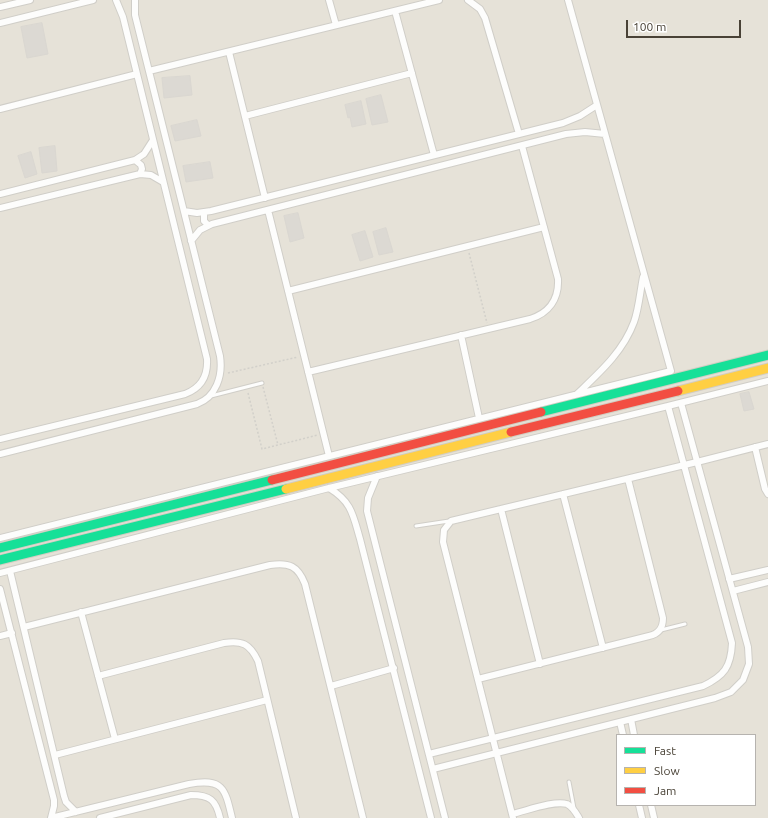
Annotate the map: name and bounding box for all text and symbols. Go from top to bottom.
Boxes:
scale bar [628,12,743,38]
text: 100 m [633,20,666,33]
legend [616,734,756,806]
text: Fast [654,744,676,757]
text: Slow [654,764,680,777]
text: Jam [654,784,676,797]

